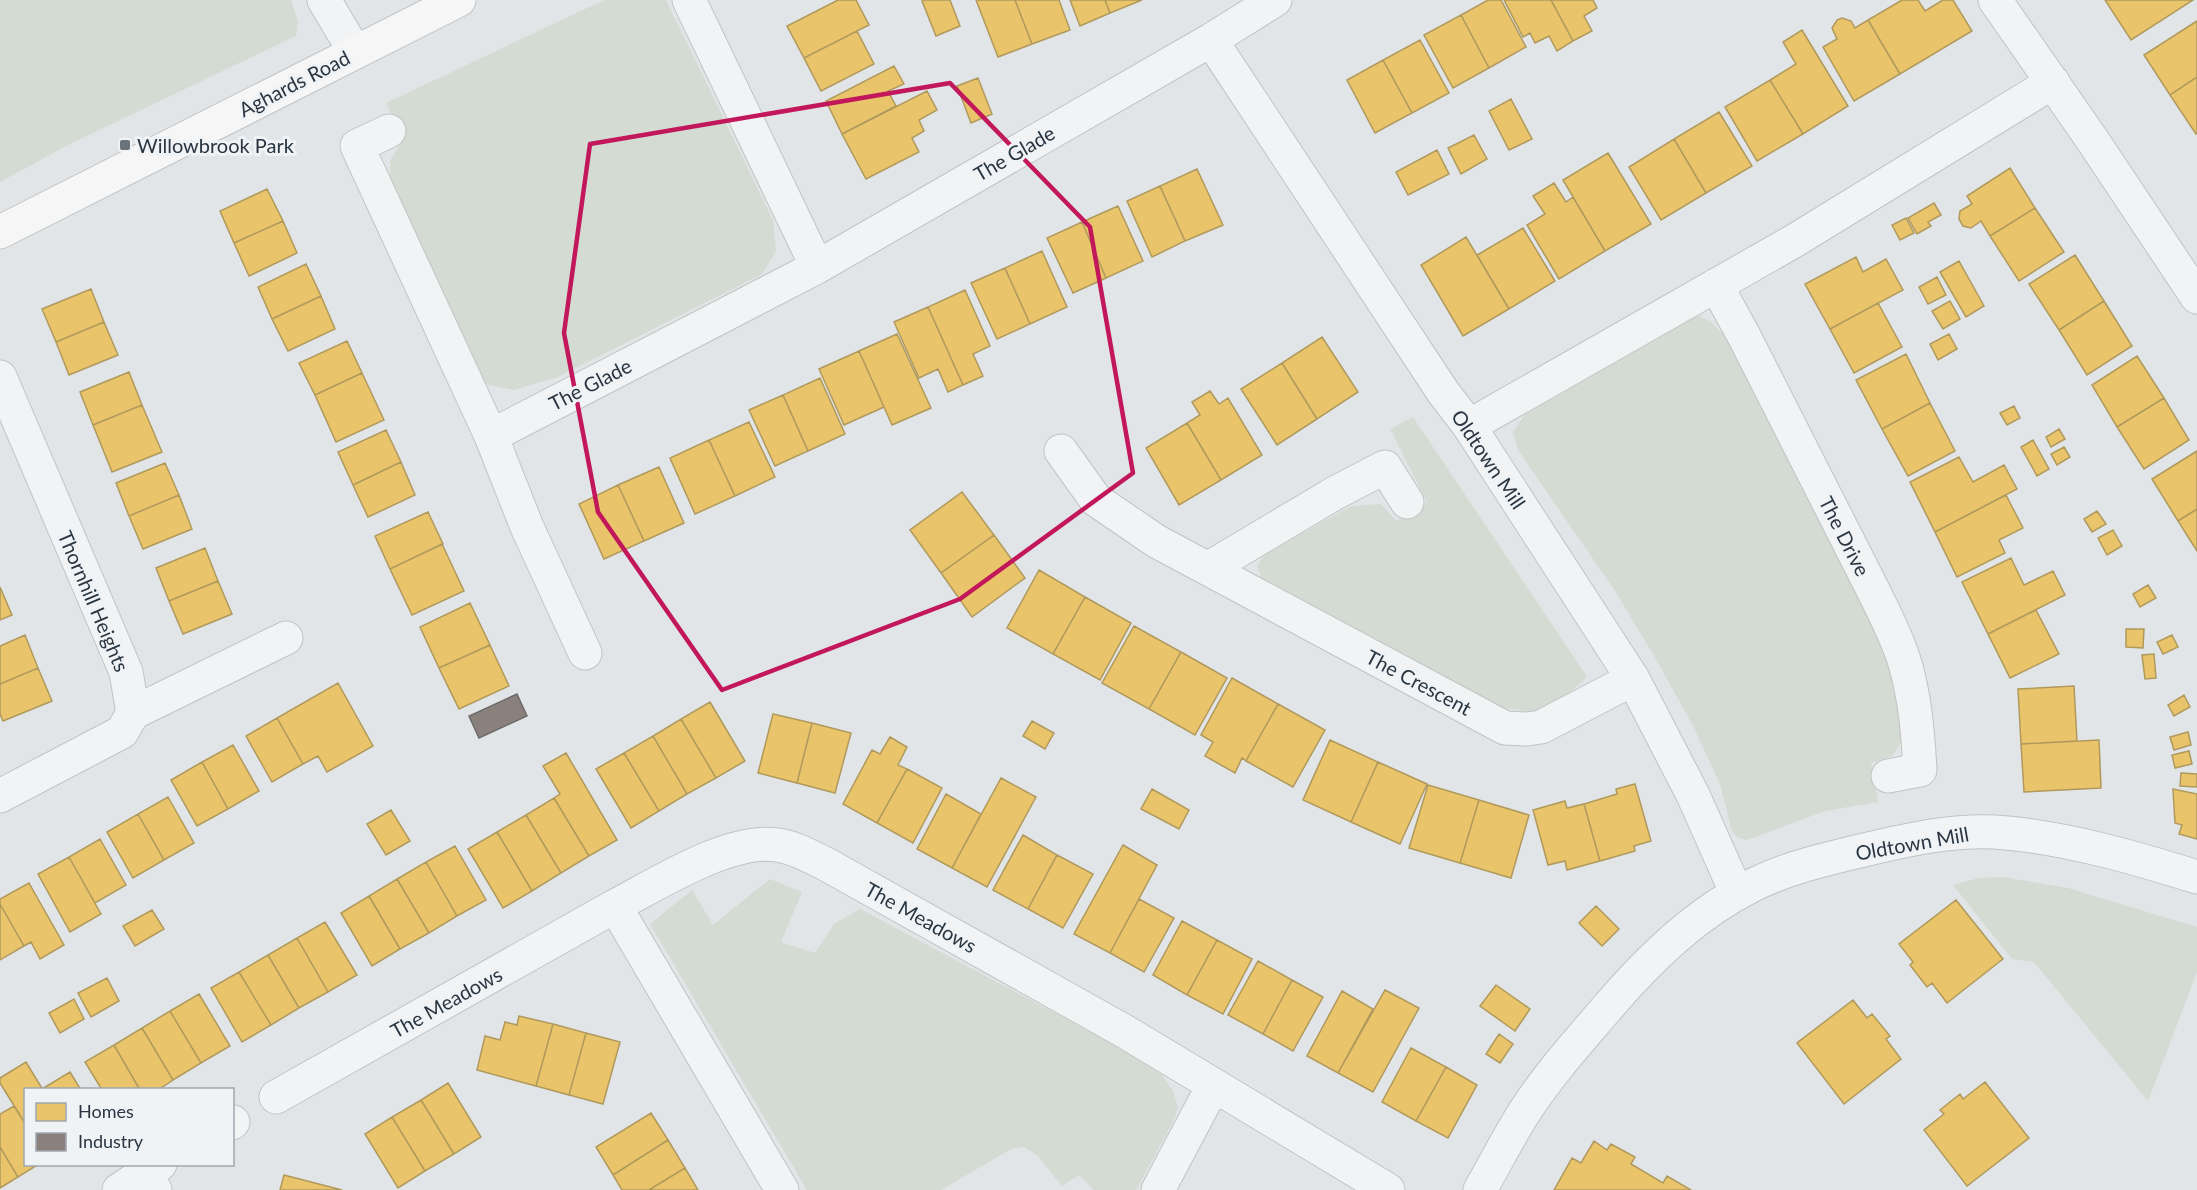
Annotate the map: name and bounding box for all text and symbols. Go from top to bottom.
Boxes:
street label: Aghards Road [235,45,353,121]
street label: The Glade [969,120,1059,186]
place label: Willowbrook Park [137,133,295,157]
marker: Willowbrook Park [118,138,132,152]
street label: The Glade [545,353,635,415]
street label: Oldtown Mill [1447,405,1531,513]
street label: The Drive [1815,492,1875,580]
street label: Thornhill Heights [54,527,134,675]
street label: The Crescent [1362,644,1476,720]
street label: Oldtown Mill [1853,821,1971,865]
street label: The Meadows [861,876,981,958]
street label: The Meadows [386,961,506,1043]
legend [24,1088,234,1166]
text: Homes [78,1100,134,1122]
text: Industry [78,1130,144,1152]

